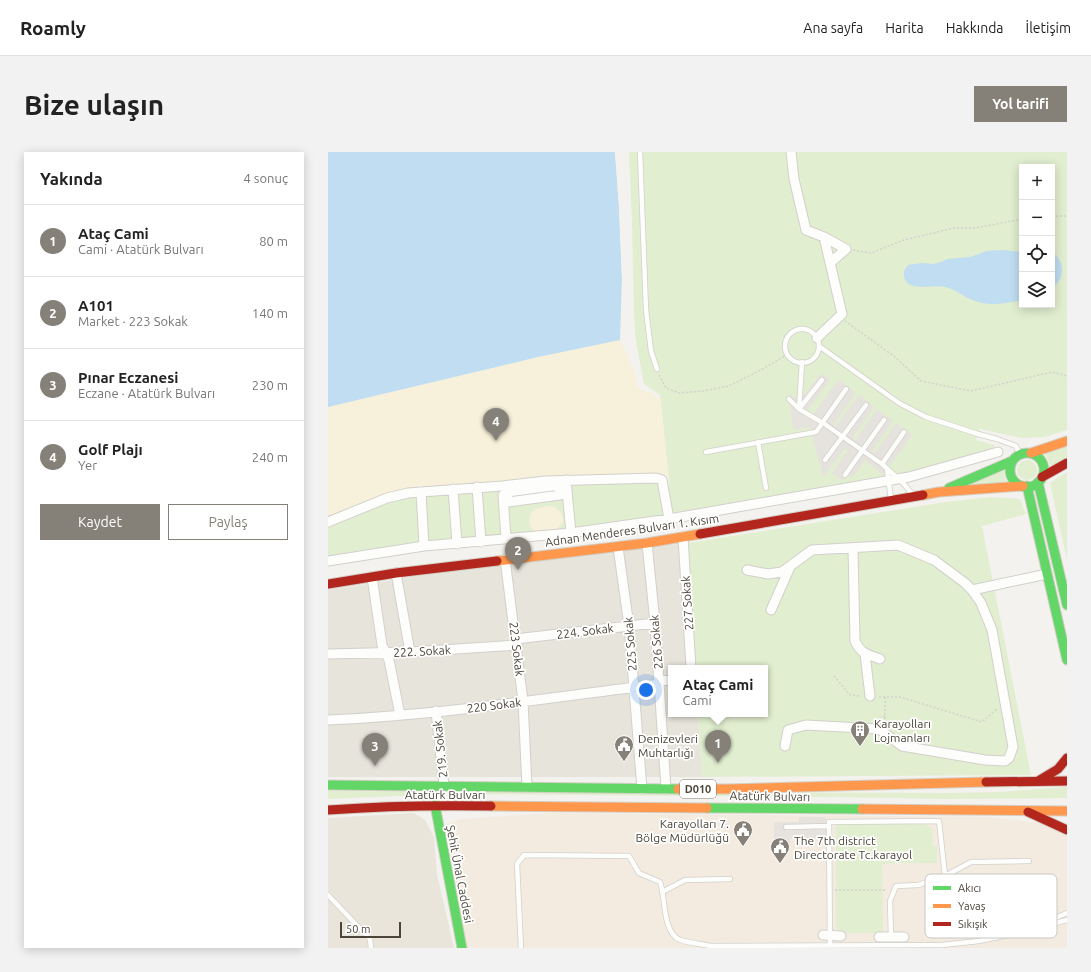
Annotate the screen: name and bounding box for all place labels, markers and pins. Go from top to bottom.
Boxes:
pin: 4 [483,408,509,441]
pin: 2 [505,537,531,570]
place label: Karayolları Lojmanları [874,717,931,744]
building icon: Karayolları Lojmanları [849,719,871,747]
pin: 1 [705,730,731,763]
place label: Denizevleri Muhtarlığı [638,732,698,759]
pin: 3 [362,733,388,766]
public building icon: Denizevleri Muhtarlığı [613,734,635,762]
place label: Karayolları 7. Bölge Müdürlüğü [635,817,729,844]
public building icon: Karayolları 7. Bölge Müdürlüğü [732,819,754,847]
place label: The 7th district Directorate Tc.karayol [794,834,912,861]
public building icon: The 7th district Directorate Tc.karayol [769,836,791,864]

